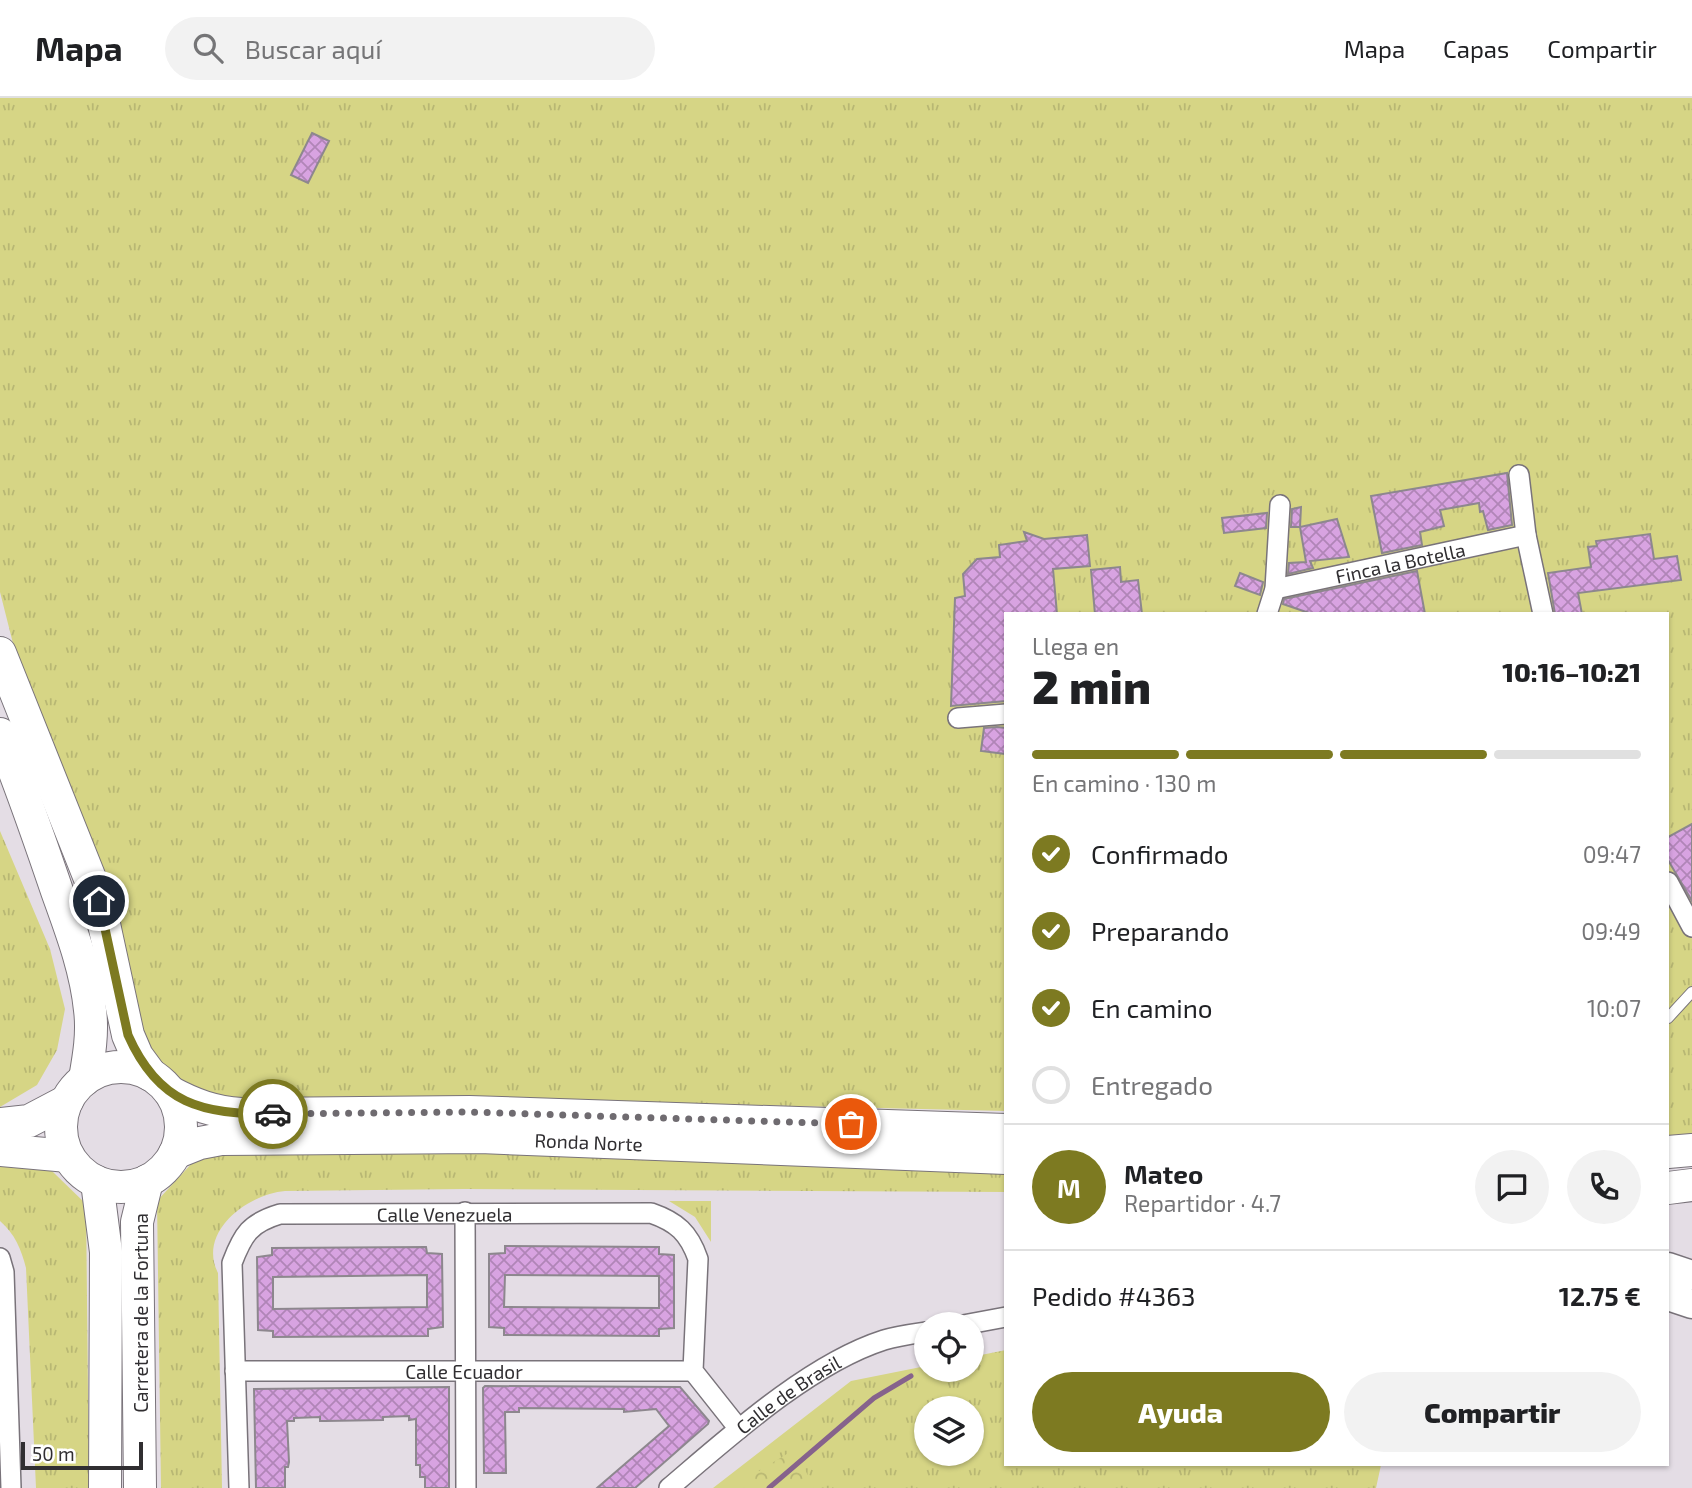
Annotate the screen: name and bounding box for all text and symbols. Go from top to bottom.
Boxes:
search box [165,17,655,80]
text: Mapa [35,28,123,68]
icon: search [189,29,227,67]
text: Buscar aquí [245,33,382,64]
text: Mapa [1344,34,1405,63]
text: Capas [1443,34,1509,63]
text: Compartir [1547,34,1657,63]
street label: Finca la Botella [1333,537,1467,587]
text: Llega en [1032,632,1119,660]
text: 10:16–10:21 [1502,656,1641,687]
text: 2 min [1032,658,1151,713]
text: En camino · 130 m [1032,769,1216,797]
icon: check [1032,835,1070,873]
text: Confirmado [1091,838,1229,869]
text: 09:47 [1583,840,1641,868]
pin [69,871,129,931]
icon: home [80,882,118,920]
icon: check [1032,912,1070,950]
text: Preparando [1091,915,1229,946]
text: 09:49 [1581,917,1641,945]
icon: check [1032,989,1070,1027]
text: En camino [1091,992,1213,1023]
text: 10:07 [1587,994,1641,1022]
text: Entregado [1091,1069,1213,1100]
courier [238,1079,308,1149]
pin [821,1094,881,1154]
icon: car [254,1095,292,1133]
icon: bag [832,1105,870,1143]
street label: Ronda Norte [534,1128,643,1155]
button: chat [1475,1150,1549,1224]
button: phone [1567,1150,1641,1224]
text: Mateo [1124,1158,1203,1189]
text: M [1057,1172,1081,1203]
text: Repartidor · 4.7 [1124,1189,1281,1217]
street label: Calle Venezuela [377,1202,513,1225]
street label: Carretera de la Fortuna [129,1213,152,1413]
text: Pedido #4363 [1032,1280,1196,1311]
text: 12.75 € [1559,1280,1641,1311]
map controls [914,1312,984,1466]
button: locate [914,1312,984,1382]
street label: Calle de Brasil [731,1349,845,1438]
street label: Calle Ecuador [405,1360,523,1383]
button: Ayuda [1032,1372,1330,1452]
button: Compartir [1344,1372,1641,1452]
button: layers [914,1396,984,1466]
scale bar [21,1439,144,1471]
text: 50 m [32,1442,75,1465]

